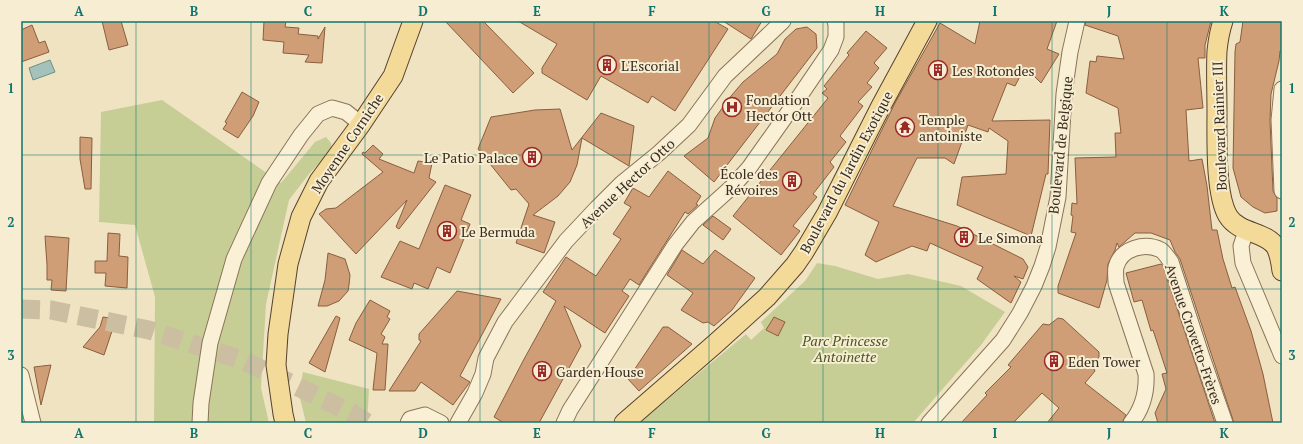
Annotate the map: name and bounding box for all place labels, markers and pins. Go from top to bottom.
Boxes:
building icon: L'Escorial [596,54,618,76]
place label: L'Escorial [621,56,679,75]
building icon: Les Rotondes [927,59,949,81]
place label: Les Rotondes [952,61,1035,80]
place label: Fondation Hector Ott [746,90,813,125]
hospital icon: Fondation Hector Ott [721,96,743,118]
place label: Temple antoiniste [919,110,982,145]
temple icon: Temple antoiniste [894,116,916,138]
building icon: Le Patio Palace [521,146,543,168]
place label: Le Patio Palace [424,148,518,167]
place label: École des Révoires [720,164,778,199]
building icon: École des Révoires [781,170,803,192]
building icon: Le Bermuda [436,220,458,242]
place label: Le Bermuda [461,222,535,241]
building icon: Le Simona [953,226,975,248]
place label: Le Simona [978,228,1043,247]
building icon: Eden Tower [1043,350,1065,372]
place label: Eden Tower [1068,352,1141,371]
building icon: Garden House [531,360,553,382]
place label: Garden House [556,362,644,381]

